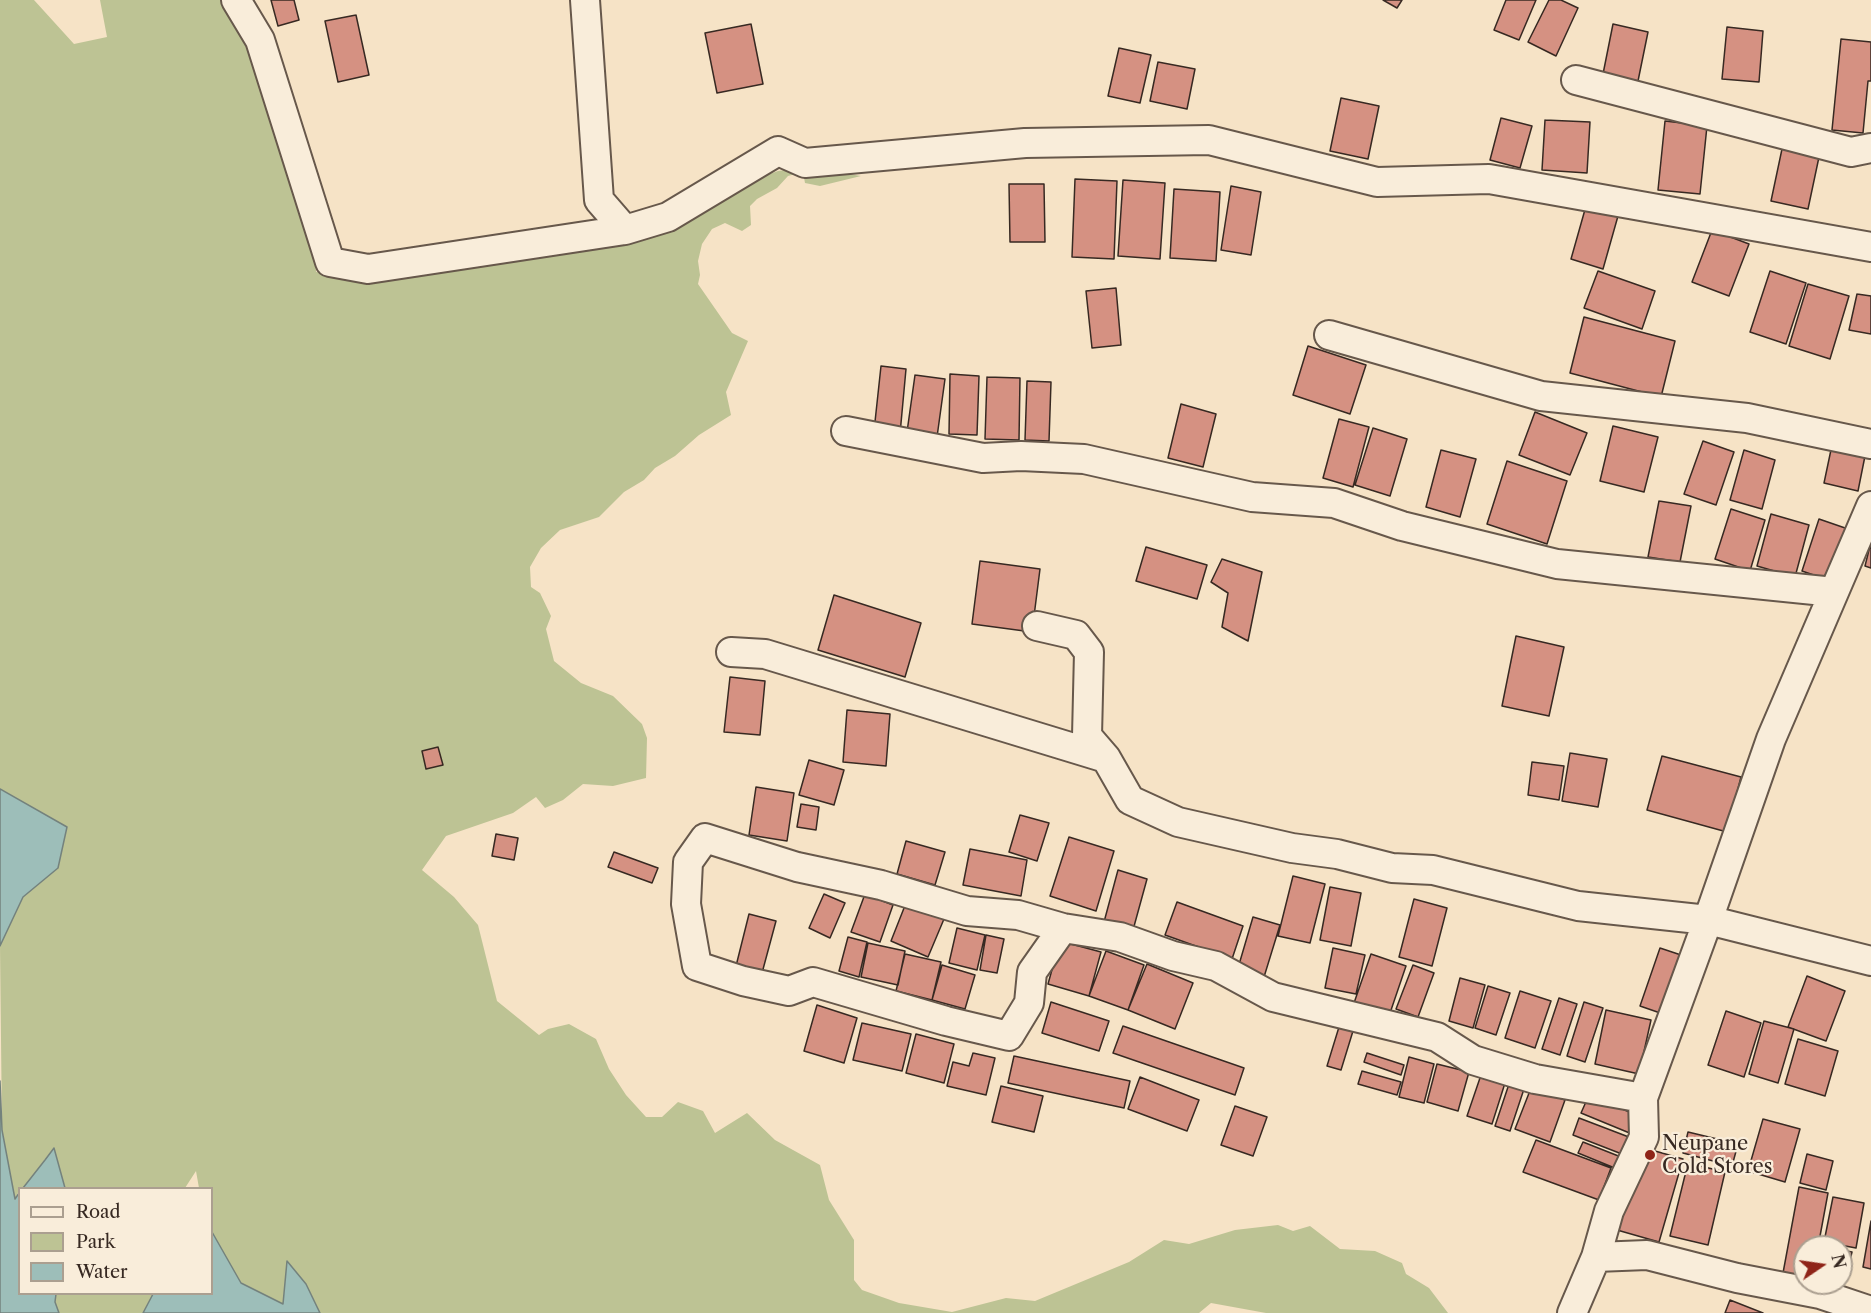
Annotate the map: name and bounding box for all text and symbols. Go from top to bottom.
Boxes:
place label: Neupane Cold Stores [1662,1132,1773,1179]
marker: Neupane Cold Stores [1643,1148,1657,1162]
legend [18,1187,213,1295]
text: Road [76,1201,121,1223]
text: Park [76,1231,115,1253]
north arrow [1793,1235,1853,1295]
text: N [1827,1252,1850,1270]
text: Water [76,1261,128,1283]

